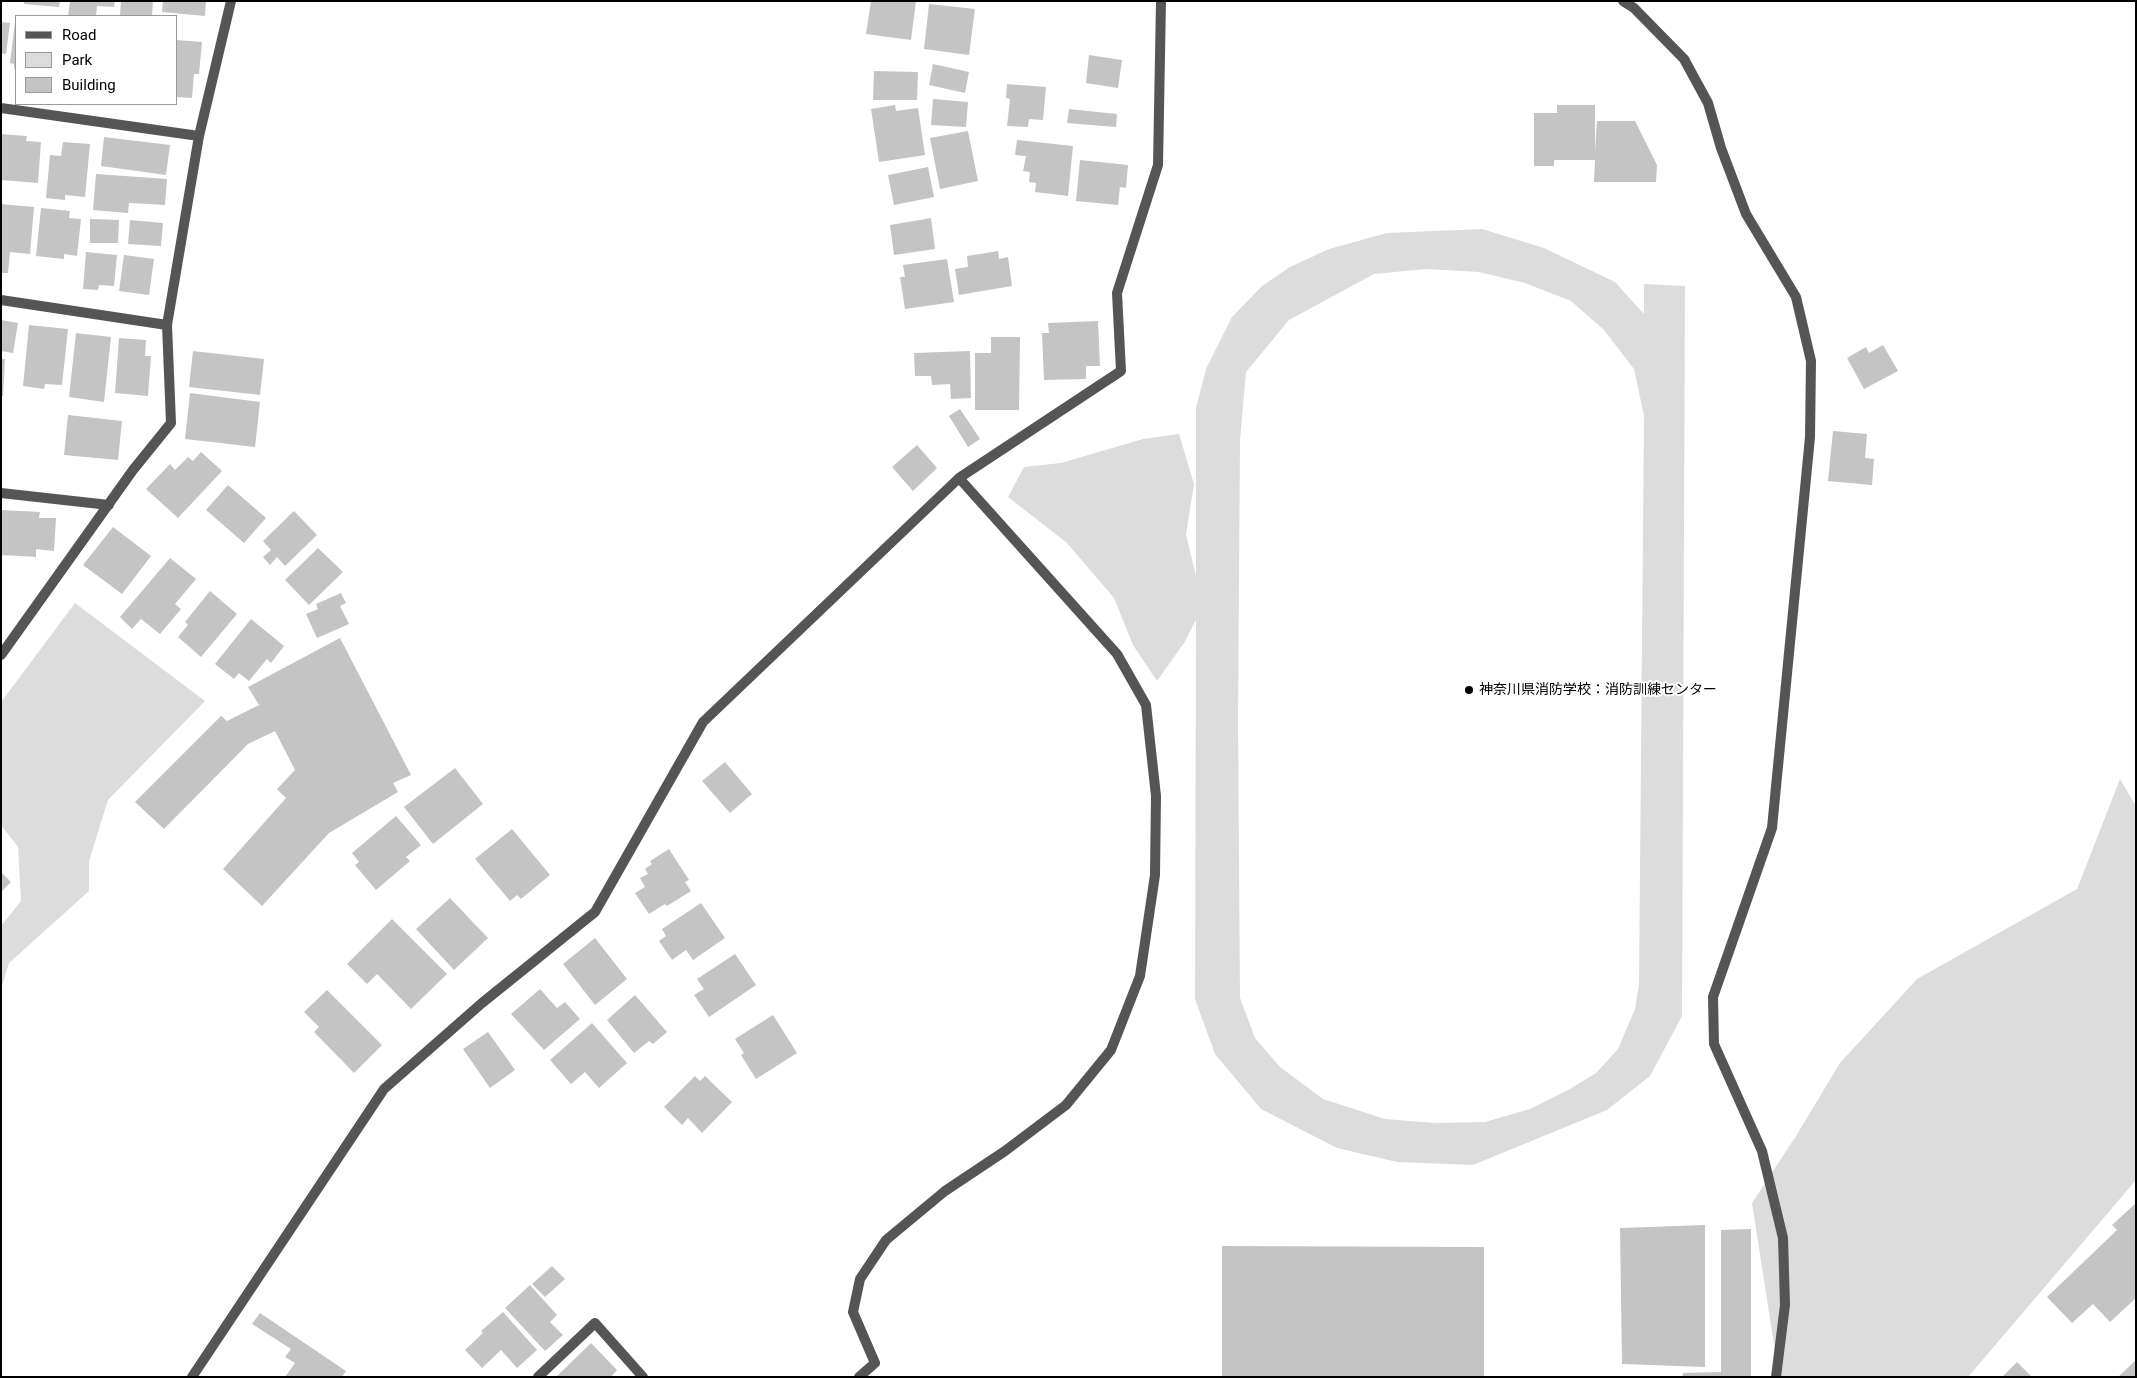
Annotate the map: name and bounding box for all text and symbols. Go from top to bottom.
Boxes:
legend [15,15,178,105]
text: Road [62,26,96,44]
text: Park [62,51,92,69]
text: Building [62,76,116,94]
place label: 神奈川県消防学校：消防訓練センター [1479,682,1717,698]
marker: 神奈川県消防学校：消防訓練センター [1463,684,1475,696]

